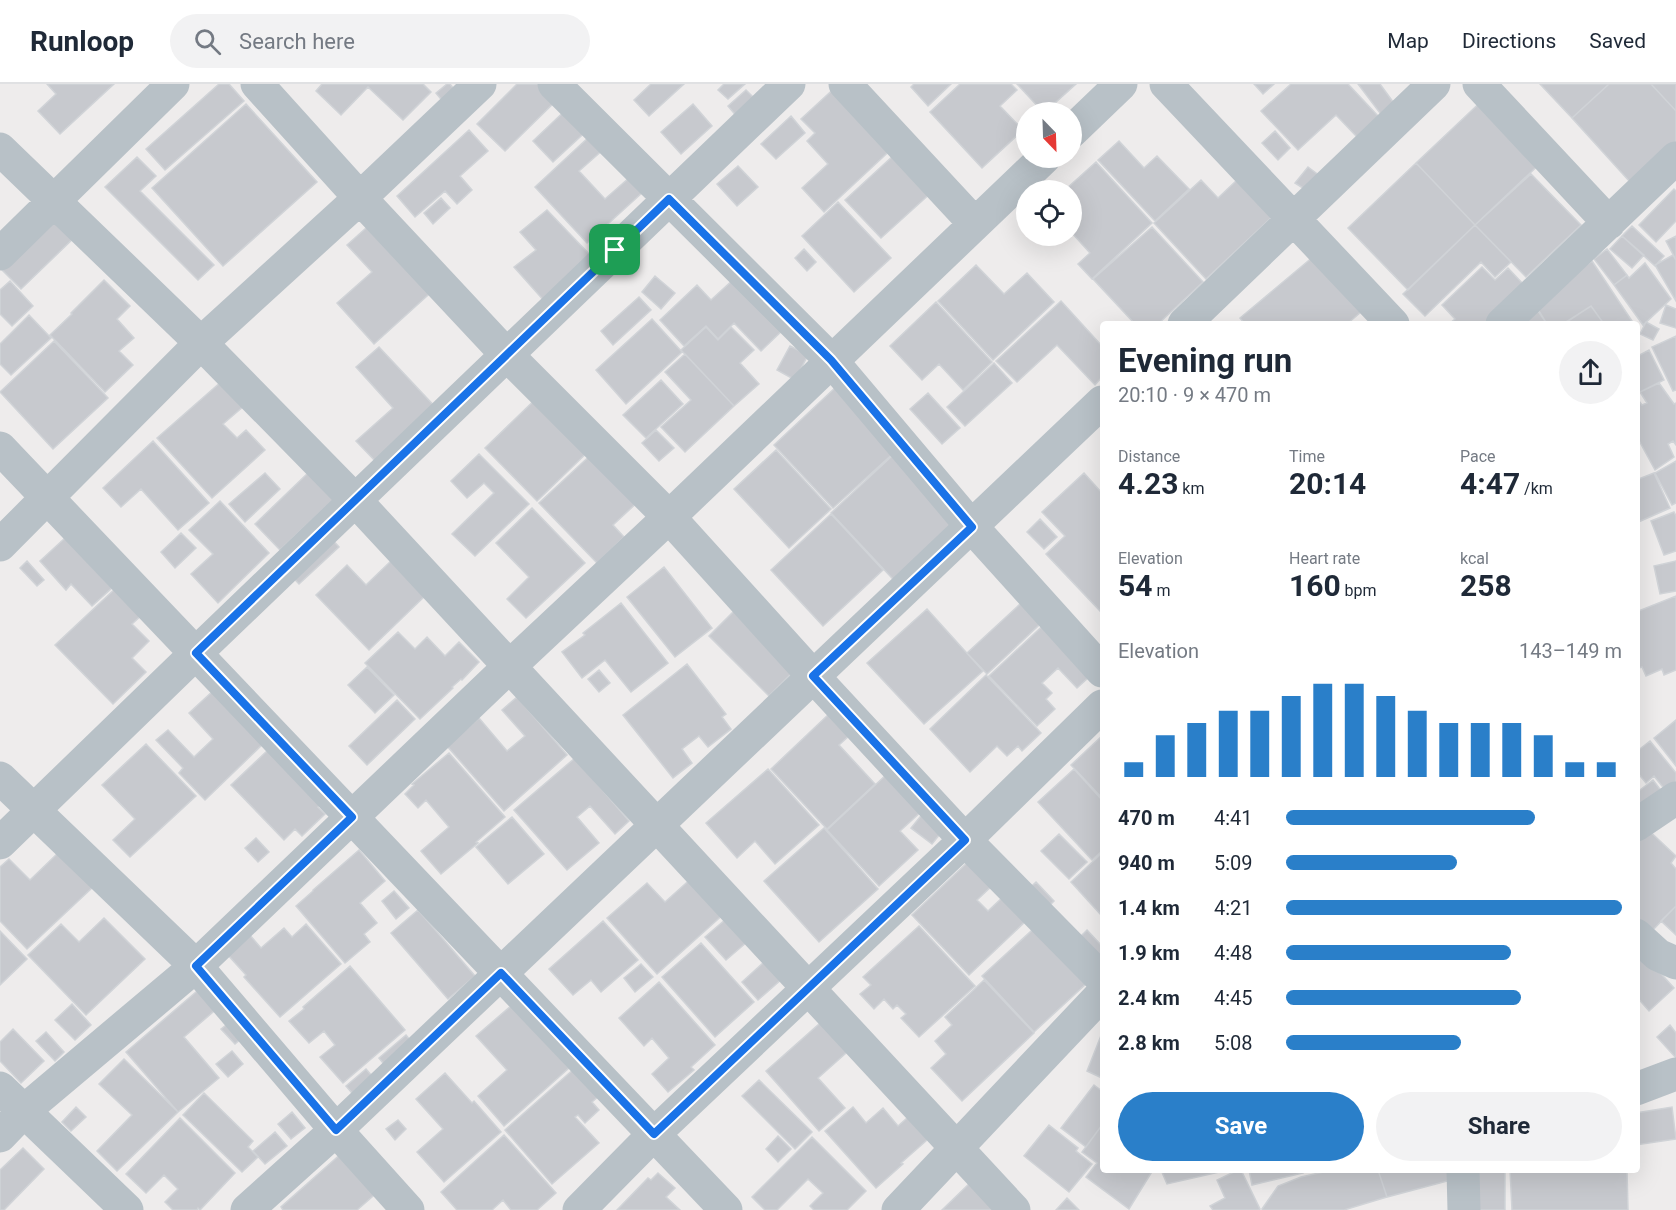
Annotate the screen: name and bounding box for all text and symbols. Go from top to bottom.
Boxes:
search box [170,14,590,68]
text: Runloop [30,25,134,58]
icon: search [191,25,224,58]
text: Search here [239,29,355,54]
text: Map [1387,29,1429,53]
text: Directions [1462,29,1556,53]
text: Saved [1589,29,1646,53]
north arrow [1016,102,1082,168]
map controls [1016,102,1082,246]
button: locate [1016,180,1082,246]
pin [589,224,640,275]
icon: arrive [598,233,631,266]
text: Evening run [1118,341,1292,380]
button: share [1559,341,1622,404]
text: 20:10 · 9 × 470 m [1118,383,1271,407]
text: Distance [1118,447,1180,466]
text: Time [1289,447,1325,466]
text: Pace [1460,447,1496,466]
text: 4.23 [1118,466,1178,501]
text: 20:14 [1289,466,1366,501]
text: 4:47 [1460,466,1520,501]
text: km [1178,479,1204,498]
text: /km [1520,479,1553,498]
text: Elevation [1118,549,1183,568]
text: Heart rate [1289,549,1360,568]
text: kcal [1460,549,1489,568]
text: 54 [1118,568,1152,603]
text: 160 [1289,568,1341,603]
text: 258 [1460,568,1512,603]
text: m [1152,581,1170,600]
text: bpm [1341,581,1377,600]
text: Elevation [1118,639,1199,663]
text: 143–149 m [1519,639,1622,663]
text: 470 m [1118,806,1175,830]
text: 4:41 [1214,806,1253,830]
text: 940 m [1118,851,1175,875]
text: 5:09 [1214,851,1253,875]
text: 1.4 km [1118,896,1180,920]
text: 4:21 [1214,896,1253,920]
text: 1.9 km [1118,941,1180,965]
text: 4:48 [1214,941,1253,965]
text: 2.4 km [1118,986,1180,1010]
text: 4:45 [1214,986,1253,1010]
text: 2.8 km [1118,1031,1180,1055]
text: 5:08 [1214,1031,1253,1055]
button: Save [1118,1092,1364,1161]
button: Share [1376,1092,1622,1161]

